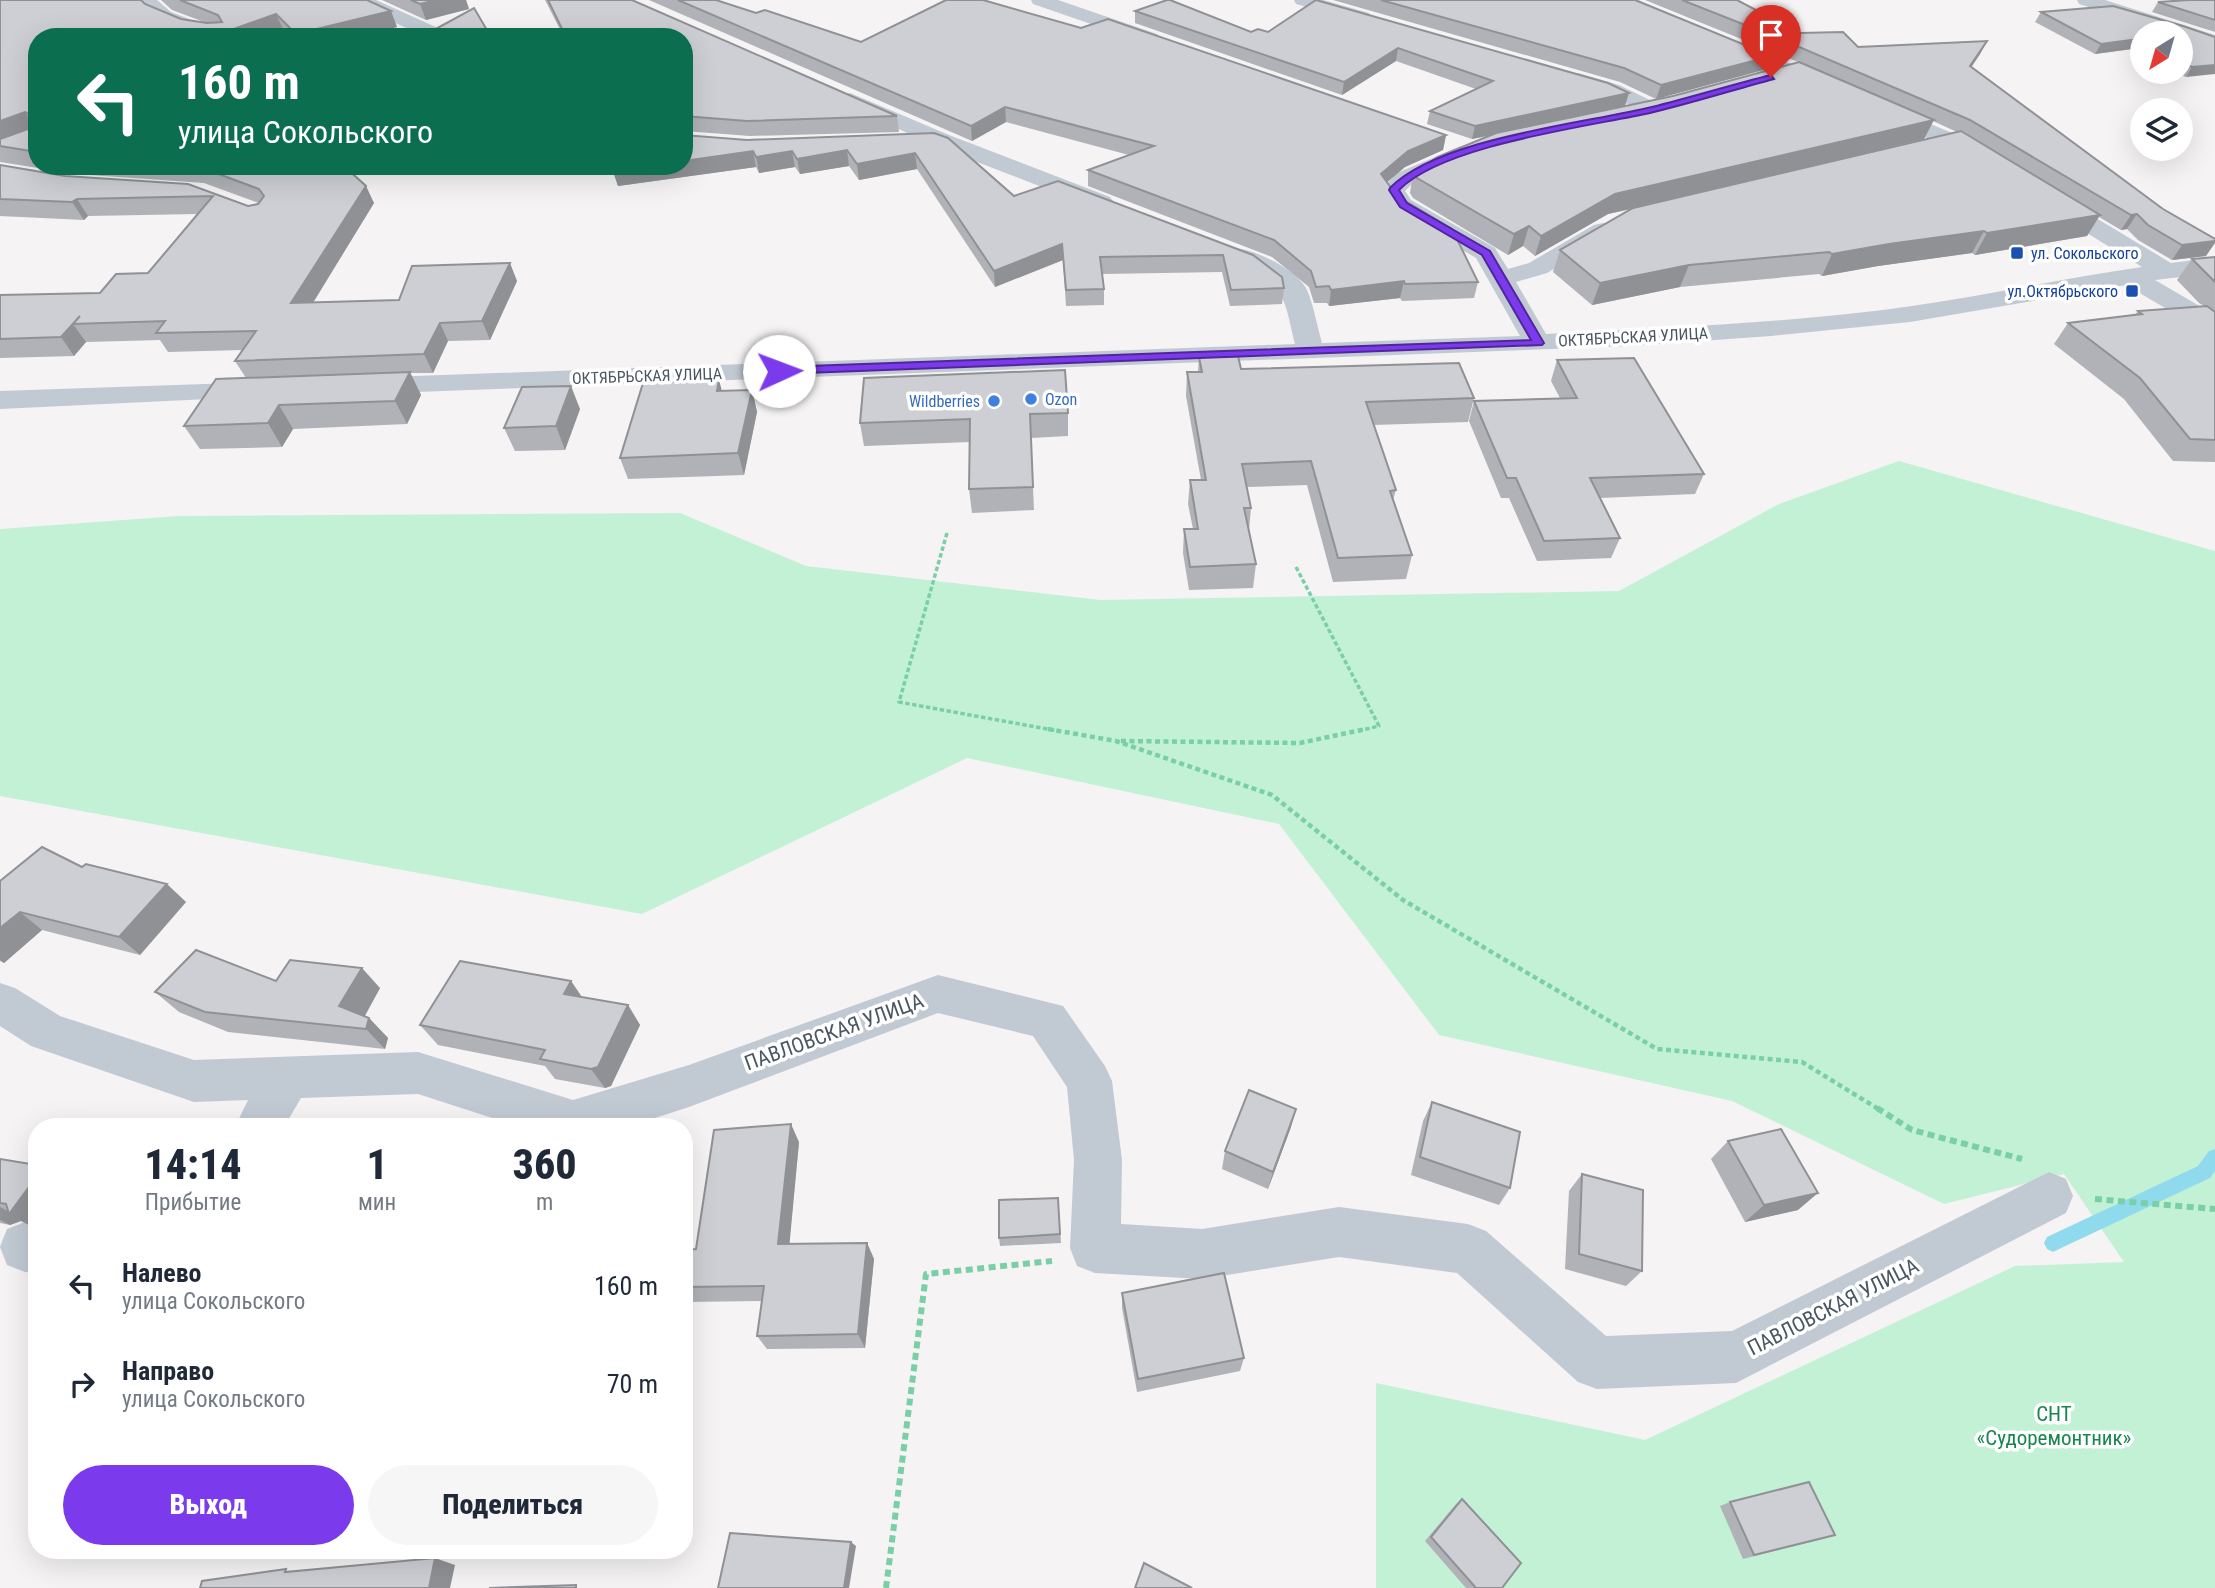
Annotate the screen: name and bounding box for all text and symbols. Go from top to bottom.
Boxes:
pin [1741,5,1801,77]
icon: arrive [1752,16,1790,54]
north arrow [2130,21,2193,84]
map controls [2130,21,2193,161]
text: 160 m [178,54,300,111]
icon: left [63,56,154,147]
button: layers [2130,98,2193,161]
text: улица Сокольского [178,113,433,151]
place label: ул. Сокольского [2031,244,2139,263]
marker: ул. Сокольского [2009,245,2025,261]
place label: ул.Октябрьского [2008,282,2118,301]
marker: ул.Октябрьского [2124,283,2140,299]
street label: ОКТЯБРЬСКАЯ УЛИЦА [1558,324,1708,350]
position arrow [742,334,816,408]
street label: ОКТЯБРЬСКАЯ УЛИЦА [572,364,722,388]
place label: Ozon [1045,390,1077,409]
marker: Ozon [1023,391,1039,407]
place label: Wildberries [909,392,980,411]
marker: Wildberries [986,393,1002,409]
street label: ПАВЛОВСКАЯ УЛИЦА [741,988,927,1076]
text: 14:14 [144,1140,242,1189]
text: 1 [366,1140,388,1189]
text: 360 [513,1140,577,1189]
text: Прибытие [145,1189,241,1216]
text: мин [358,1189,396,1216]
text: m [536,1189,553,1216]
street label: ПАВЛОВСКАЯ УЛИЦА [1743,1253,1923,1361]
text: Налево [122,1258,202,1288]
icon: left [63,1267,101,1305]
text: 160 m [594,1271,658,1301]
text: улица Сокольского [122,1288,305,1315]
text: Направо [122,1356,214,1386]
icon: right [63,1365,101,1403]
text: 70 m [607,1369,658,1399]
text: улица Сокольского [122,1386,305,1413]
park label: СНТ «Судоремонтник» [1977,1402,2132,1450]
button: Выход [63,1465,354,1545]
button: Поделиться [368,1465,658,1545]

